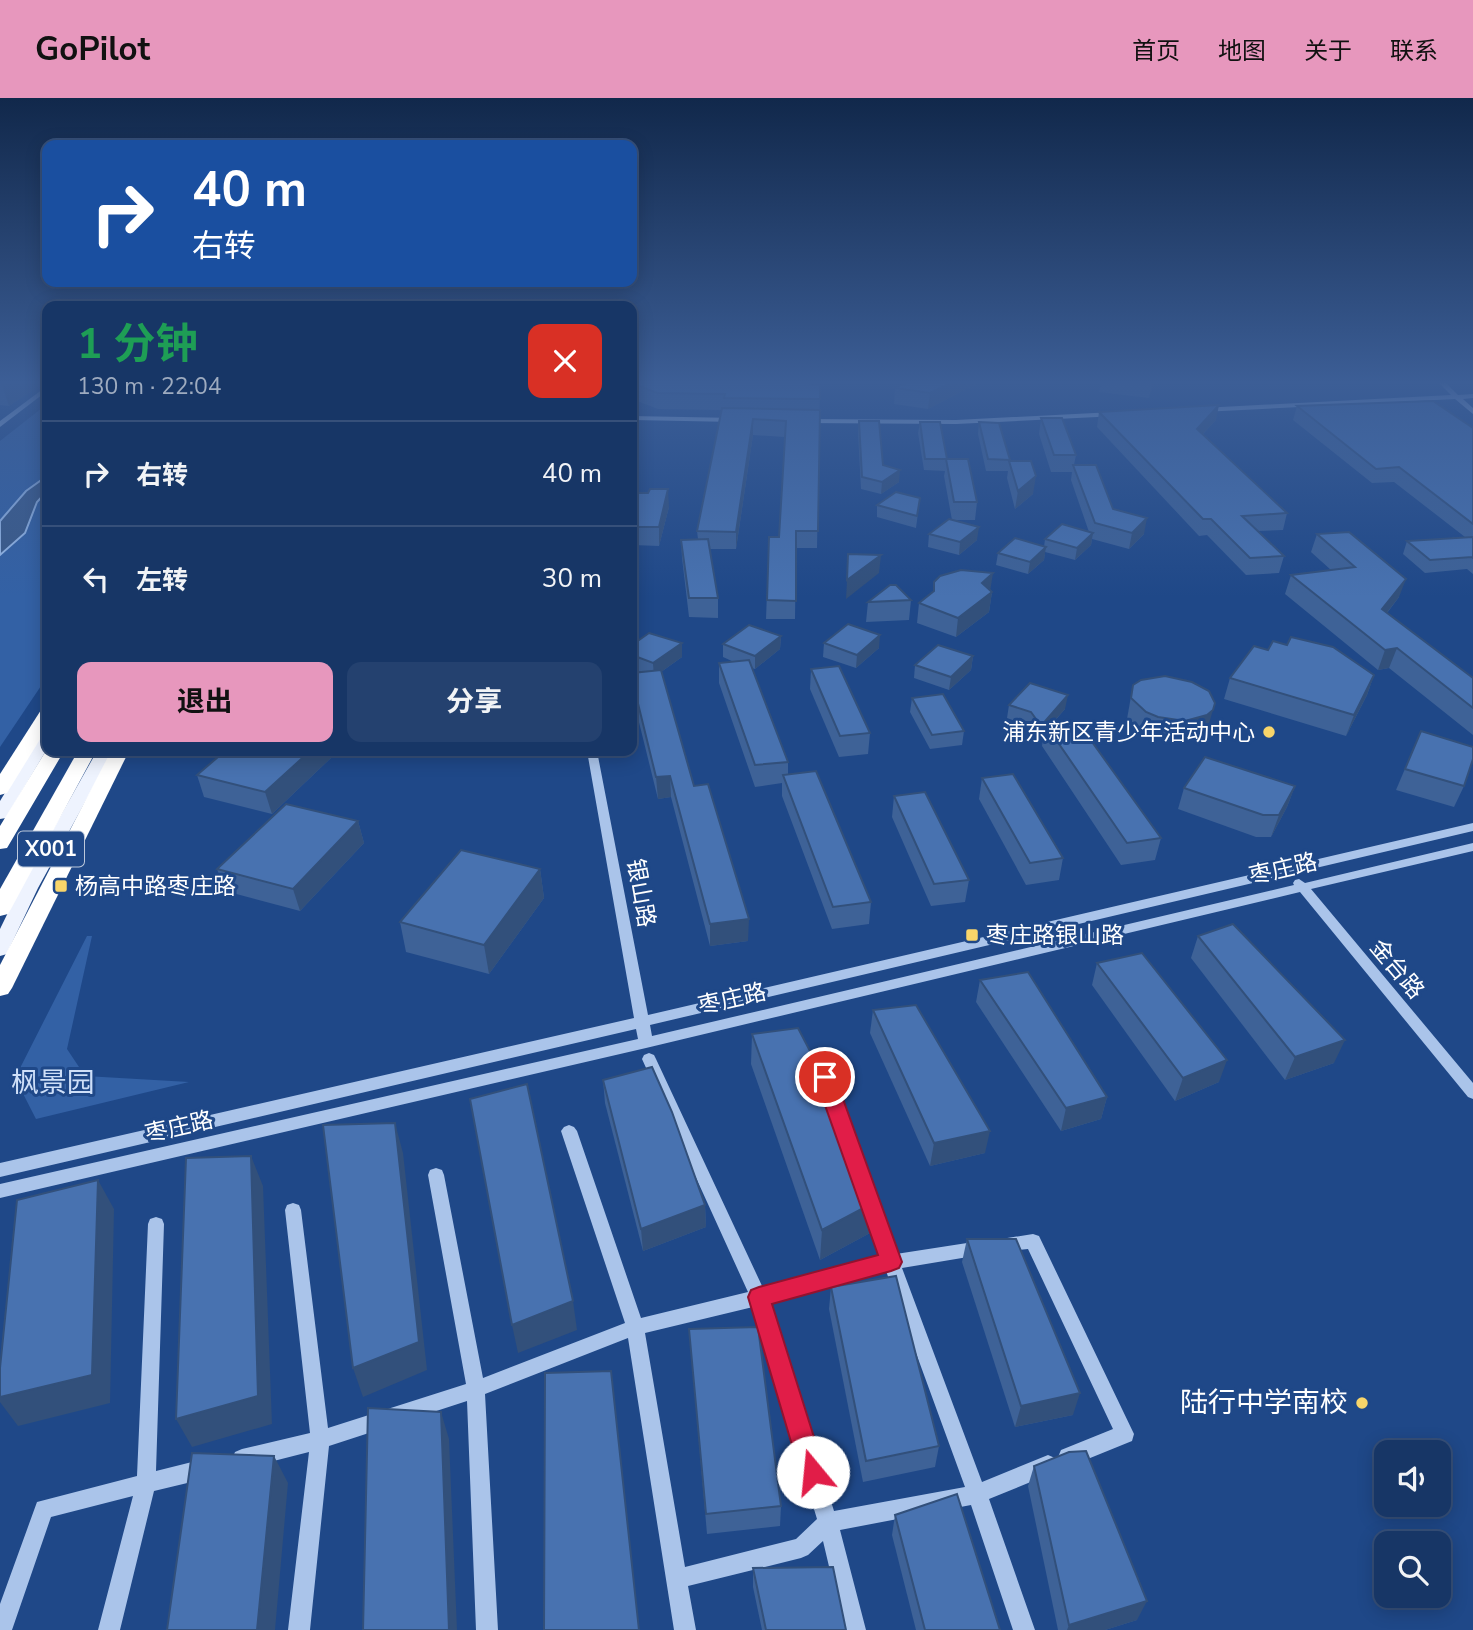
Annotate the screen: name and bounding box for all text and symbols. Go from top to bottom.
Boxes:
text: GoPilot [35,27,150,72]
text: 首页 [1132,35,1180,67]
text: 地图 [1218,35,1266,67]
text: 关于 [1304,35,1352,67]
text: 联系 [1390,35,1438,67]
text: 40 m [192,156,307,223]
icon: right [77,168,168,259]
text: 右转 [192,225,256,268]
text: 1 分钟 [77,316,198,373]
button: close [528,324,602,398]
text: 130 m · 22:04 [77,371,222,402]
icon: right [77,455,115,493]
text: 40 m [542,456,602,491]
text: 右转 [136,458,188,493]
icon: left [77,560,115,598]
text: 30 m [542,561,602,596]
text: 左转 [136,563,188,598]
button: 退出 [77,662,333,742]
button: 分享 [347,662,602,742]
place label: 浦东新区青少年活动中心 [1002,717,1255,748]
marker: 浦东新区青少年活动中心 [1261,724,1277,740]
road number: X001 [18,832,84,866]
street label: 枣庄路 [1246,846,1320,892]
street label: 银山路 [620,856,662,930]
place label: 杨高中路枣庄路 [75,871,236,902]
marker: 杨高中路枣庄路 [53,878,69,894]
place label: 枣庄路银山路 [986,920,1124,951]
marker: 枣庄路银山路 [964,927,980,943]
street label: 金台路 [1363,933,1431,1005]
street label: 枣庄路 [695,976,769,1022]
pin [795,1047,855,1107]
icon: arrive [806,1058,844,1096]
park label: 枫景园 [11,1064,95,1102]
street label: 枣庄路 [142,1104,216,1150]
place label: 陆行中学南校 [1180,1384,1348,1422]
marker: 陆行中学南校 [1354,1395,1370,1411]
position arrow [776,1435,850,1509]
map controls [1374,1440,1451,1608]
button: sound [1374,1440,1451,1517]
button: search [1374,1531,1451,1608]

